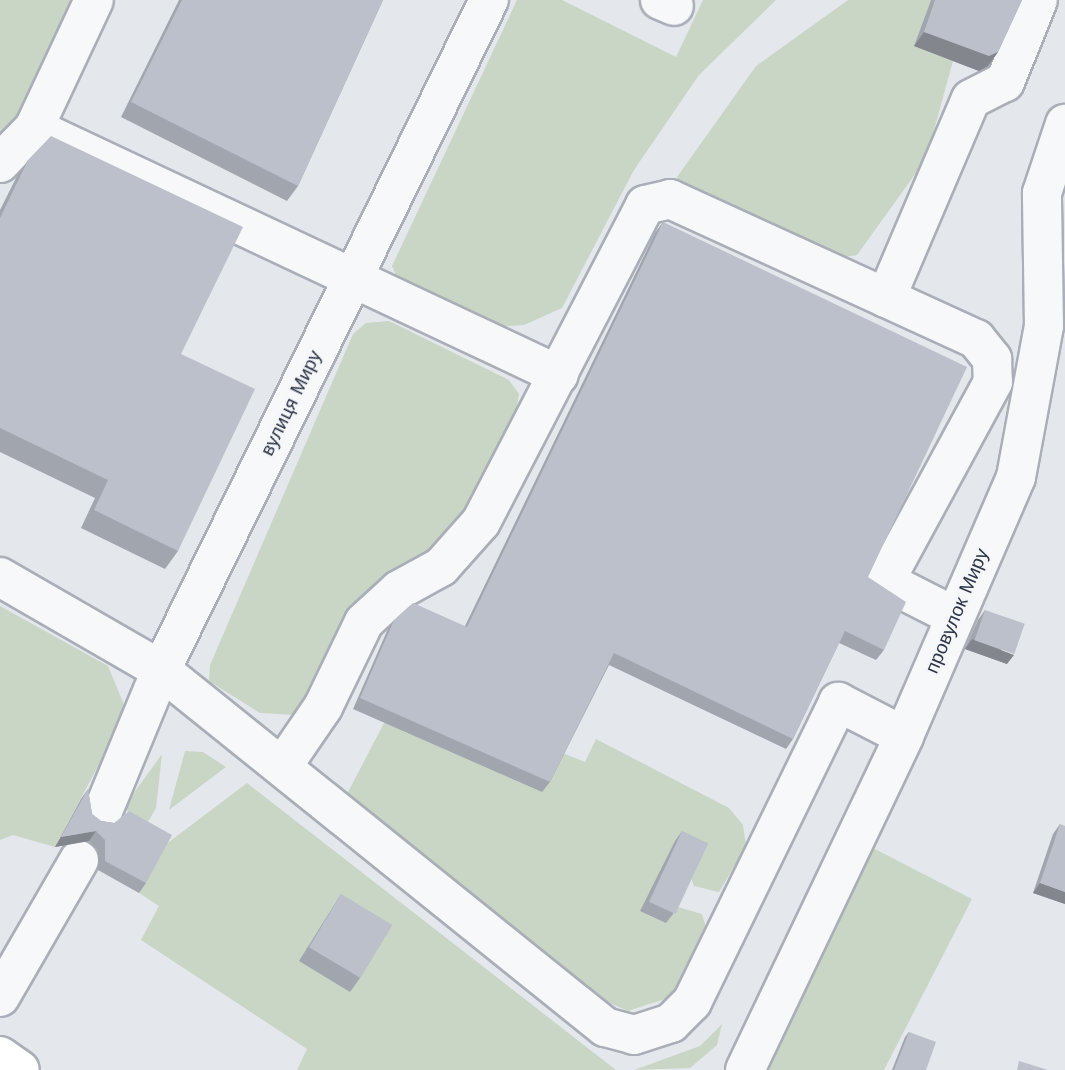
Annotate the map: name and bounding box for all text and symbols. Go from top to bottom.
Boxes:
street label: вулиця Миру [256,347,326,459]
street label: провулок Миру [920,545,994,677]

